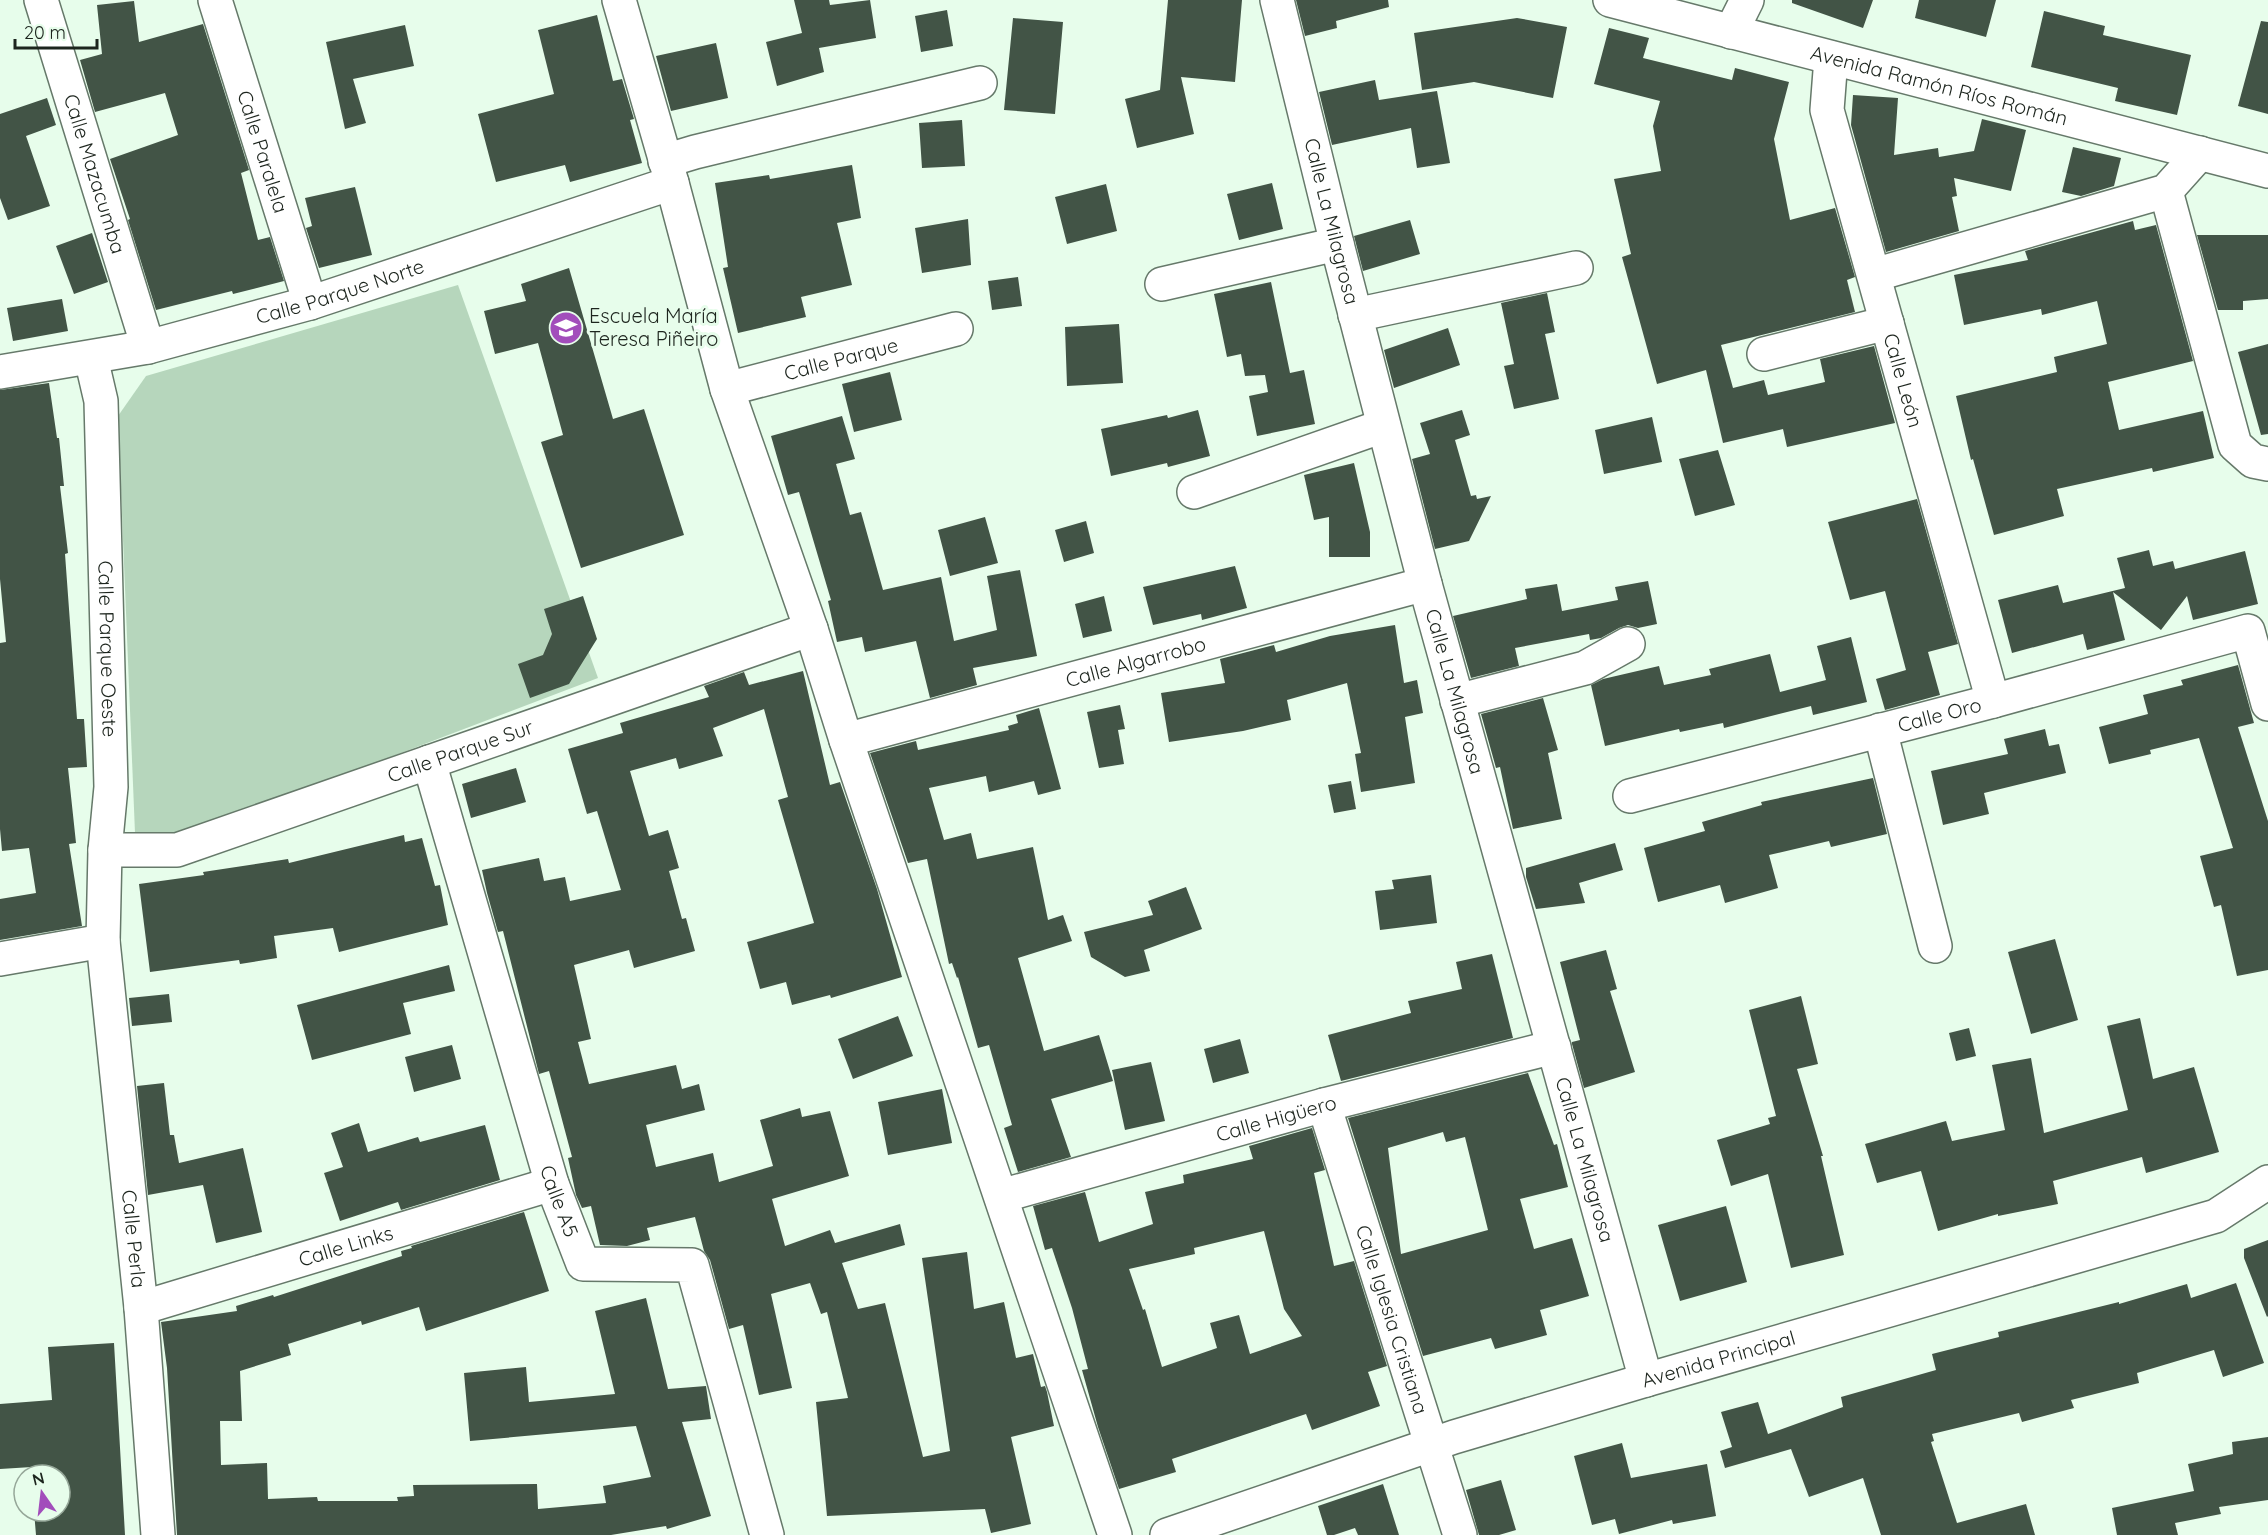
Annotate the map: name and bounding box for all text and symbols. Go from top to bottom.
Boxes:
scale bar [15,12,98,50]
text: 20 m [24,21,66,44]
street label: Avenida Ramón Ríos Román [1808,40,2070,130]
street label: Calle Paralela [232,87,294,216]
street label: Calle Mazacumba [59,91,131,257]
street label: Calle La Milagrosa [1299,136,1365,307]
street label: Calle Parque Norte [253,253,427,329]
place label: Escuela María Teresa Piñeiro [589,303,718,351]
school or university icon: Escuela María Teresa Piñeiro [548,310,584,346]
street label: Calle León [1878,330,1929,430]
street label: Calle Parque [781,332,901,386]
street label: Calle Parque Oeste [93,560,123,737]
street label: Calle La Milagrosa [1420,606,1490,777]
street label: Calle Algarrobo [1063,631,1208,692]
street label: Calle Oro [1895,692,1984,737]
street label: Calle Parque Sur [384,714,537,788]
street label: Calle La Milagrosa [1551,1074,1620,1245]
street label: Calle Higüero [1213,1089,1339,1147]
street label: Calle A5 [535,1162,584,1240]
street label: Calle Perla [117,1189,152,1289]
street label: Calle Links [295,1220,396,1272]
street label: Calle Iglesia Cristiana [1351,1222,1434,1417]
street label: Avenida Principal [1639,1325,1798,1393]
north arrow [12,1463,72,1523]
text: N [30,1467,46,1490]

